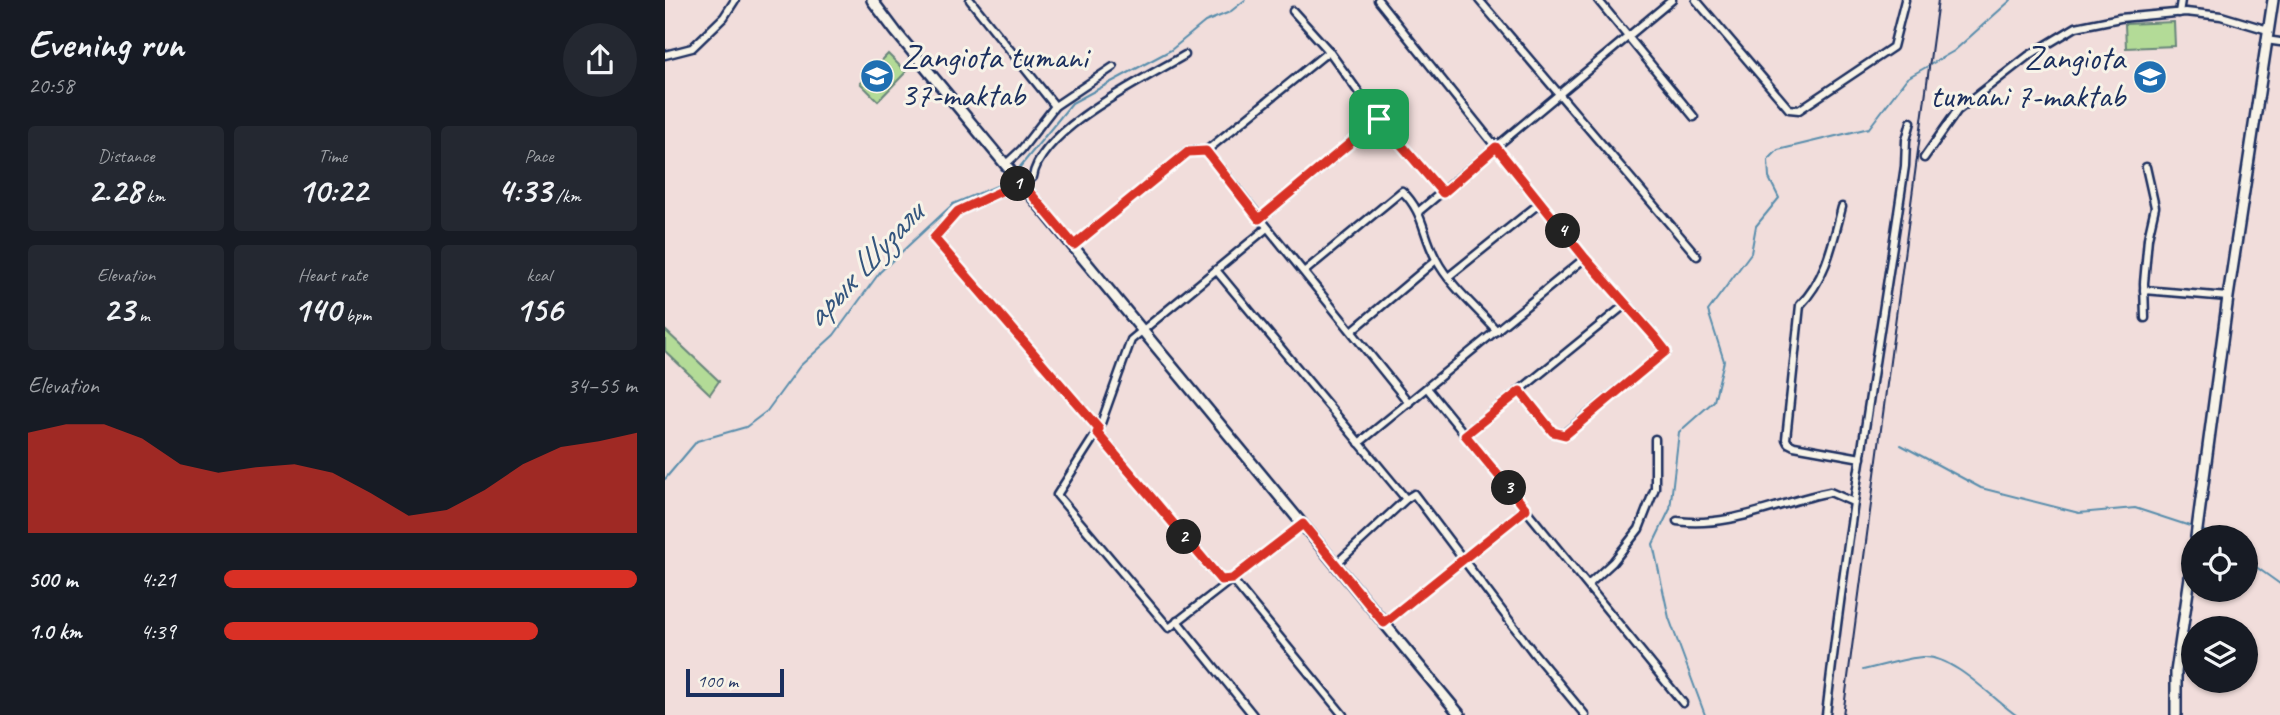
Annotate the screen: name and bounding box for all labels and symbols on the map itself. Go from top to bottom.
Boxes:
place label: Zangiota tumani 37-maktab [901,36,1091,116]
place label: Zangiota tumani 7-maktab [1930,37,2128,117]
school or university icon: Zangiota tumani 37-maktab [858,57,896,95]
school or university icon: Zangiota tumani 7-maktab [2131,58,2169,96]
pin [1349,89,1409,149]
pin: 1 [1001,166,1035,202]
water label: арык Шузали [793,188,937,337]
pin: 4 [1545,214,1581,248]
pin: 3 [1491,470,1527,505]
pin: 2 [1167,520,1201,554]
scale bar [686,666,784,698]

